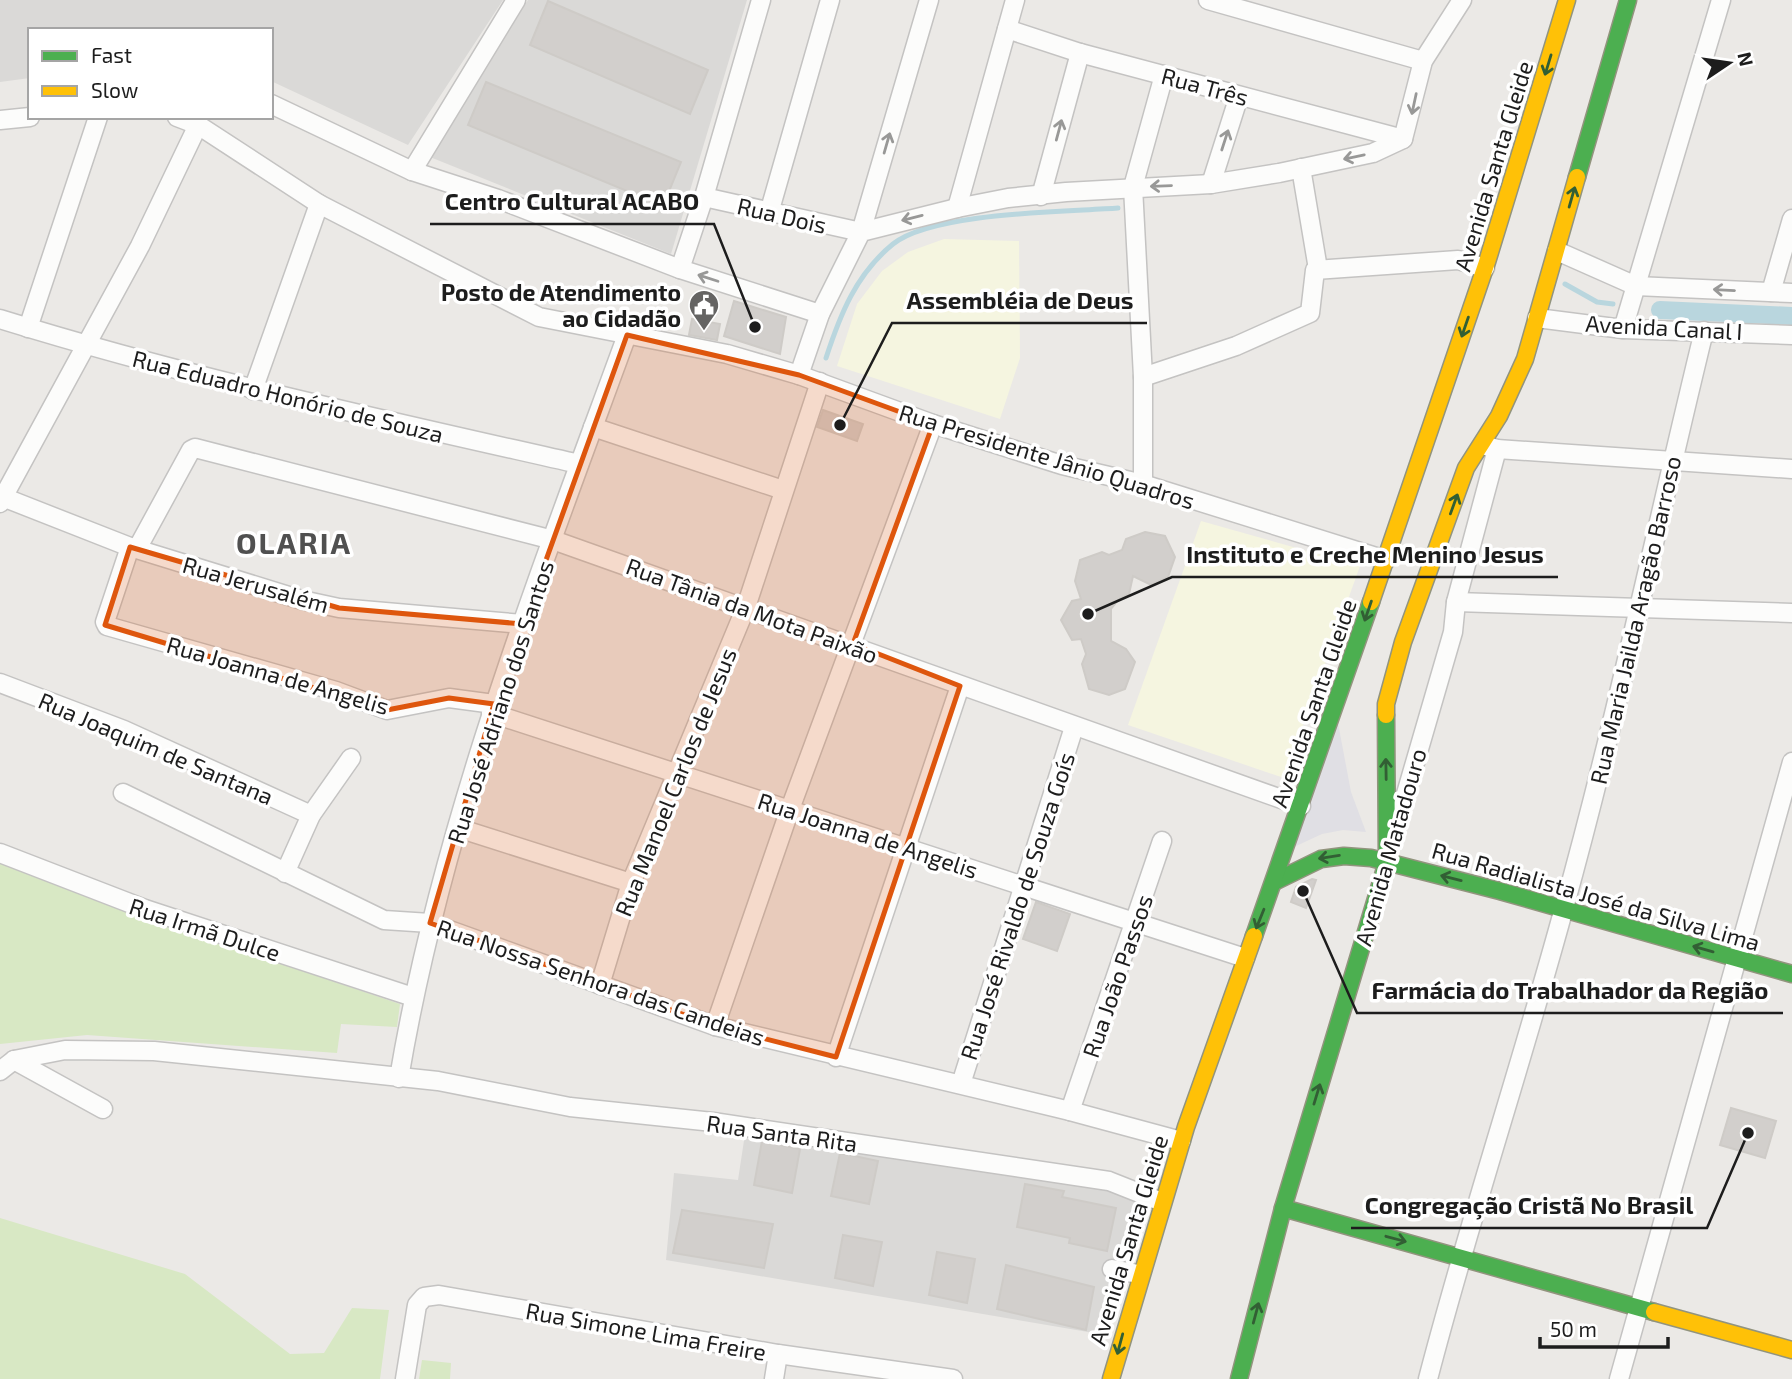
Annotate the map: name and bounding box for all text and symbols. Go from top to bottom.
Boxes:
legend [28,28,273,119]
north arrow [1694,28,1764,98]
text: Fast [91,42,132,67]
text: N [1733,50,1759,68]
one-way arrow [1540,54,1553,76]
street label: Avenida Santa Gleide [1448,57,1538,275]
street label: Rua Três [1159,61,1251,111]
text: Slow [91,77,138,102]
one-way arrow [1406,92,1420,115]
one-way arrow [1053,119,1066,142]
one-way arrow [1219,129,1232,151]
one-way arrow [881,132,894,154]
one-way arrow [1343,151,1366,165]
callout: Centro Cultural ACABO [430,179,714,224]
one-way arrow [1150,180,1173,193]
text: Centro Cultural ACABO [445,186,699,215]
one-way arrow [1566,186,1579,209]
street label: Rua Dois [735,191,829,239]
one-way arrow [901,213,923,226]
one-way arrow [697,270,719,283]
place label: Posto de Atendimento ao Cidadão [441,278,681,332]
callout: Assembléia de Deus [892,278,1147,323]
one-way arrow [1713,284,1736,297]
text: Assembléia de Deus [907,285,1133,314]
public building icon: Posto de Atendimento ao Cidadão [687,288,721,332]
street label: Avenida Canal I [1585,309,1743,345]
one-way arrow [1458,315,1470,337]
street label: Rua Eduadro Honório de Souza [130,344,446,448]
street label: Rua Presidente Jânio Quadros [896,398,1198,514]
street label: Rua Maria Jailda Aragão Barroso [1584,453,1686,787]
one-way arrow [1449,493,1461,515]
district label: OLARIA [236,524,352,560]
callout: Instituto e Creche Menino Jesus [1172,532,1558,577]
text: Instituto e Creche Menino Jesus [1186,539,1544,568]
street label: Rua Jerusalém [180,550,332,618]
street label: Rua Tânia da Mota Paixão [622,551,882,669]
street label: Rua José Adriano dos Santos [441,557,559,847]
street label: Avenida Santa Gleide [1264,595,1362,811]
one-way arrow [1361,600,1373,622]
street label: Rua Joanna de Angelis [164,630,392,720]
street label: Rua Manoel Carlos de Jesus [608,644,742,920]
street label: Rua Joaquim de Santana [34,686,278,810]
street label: Avenida Matadouro [1348,745,1432,949]
street label: Rua José Rivaldo de Souza Goís [954,749,1080,1063]
one-way arrow [1379,758,1393,781]
street label: Rua Joanna de Angelis [754,786,982,884]
street label: Rua Radialista José da Silva Lima [1429,836,1763,956]
one-way arrow [1318,850,1341,863]
one-way arrow [1440,871,1463,884]
street label: Rua Irmã Dulce [126,891,284,967]
street label: Rua João Passos [1076,891,1158,1061]
one-way arrow [1253,907,1266,929]
street label: Rua Nossa Senhora das Candeias [433,913,769,1051]
one-way arrow [1692,941,1714,954]
callout: Farmácia do Trabalhador da Região [1357,968,1783,1013]
text: Farmácia do Trabalhador da Região [1372,975,1768,1004]
one-way arrow [1312,1083,1325,1105]
street label: Rua Santa Rita [705,1109,859,1157]
street label: Avenida Santa Gleide [1083,1131,1173,1349]
callout: Congregação Cristã No Brasil [1351,1183,1707,1228]
text: Congregação Cristã No Brasil [1365,1190,1693,1220]
one-way arrow [1384,1233,1407,1246]
street label: Rua Simone Lima Freire [524,1296,768,1366]
one-way arrow [1250,1302,1263,1325]
scale bar [1540,1306,1668,1350]
text: 50 m [1550,1316,1597,1341]
one-way arrow [1113,1332,1126,1355]

